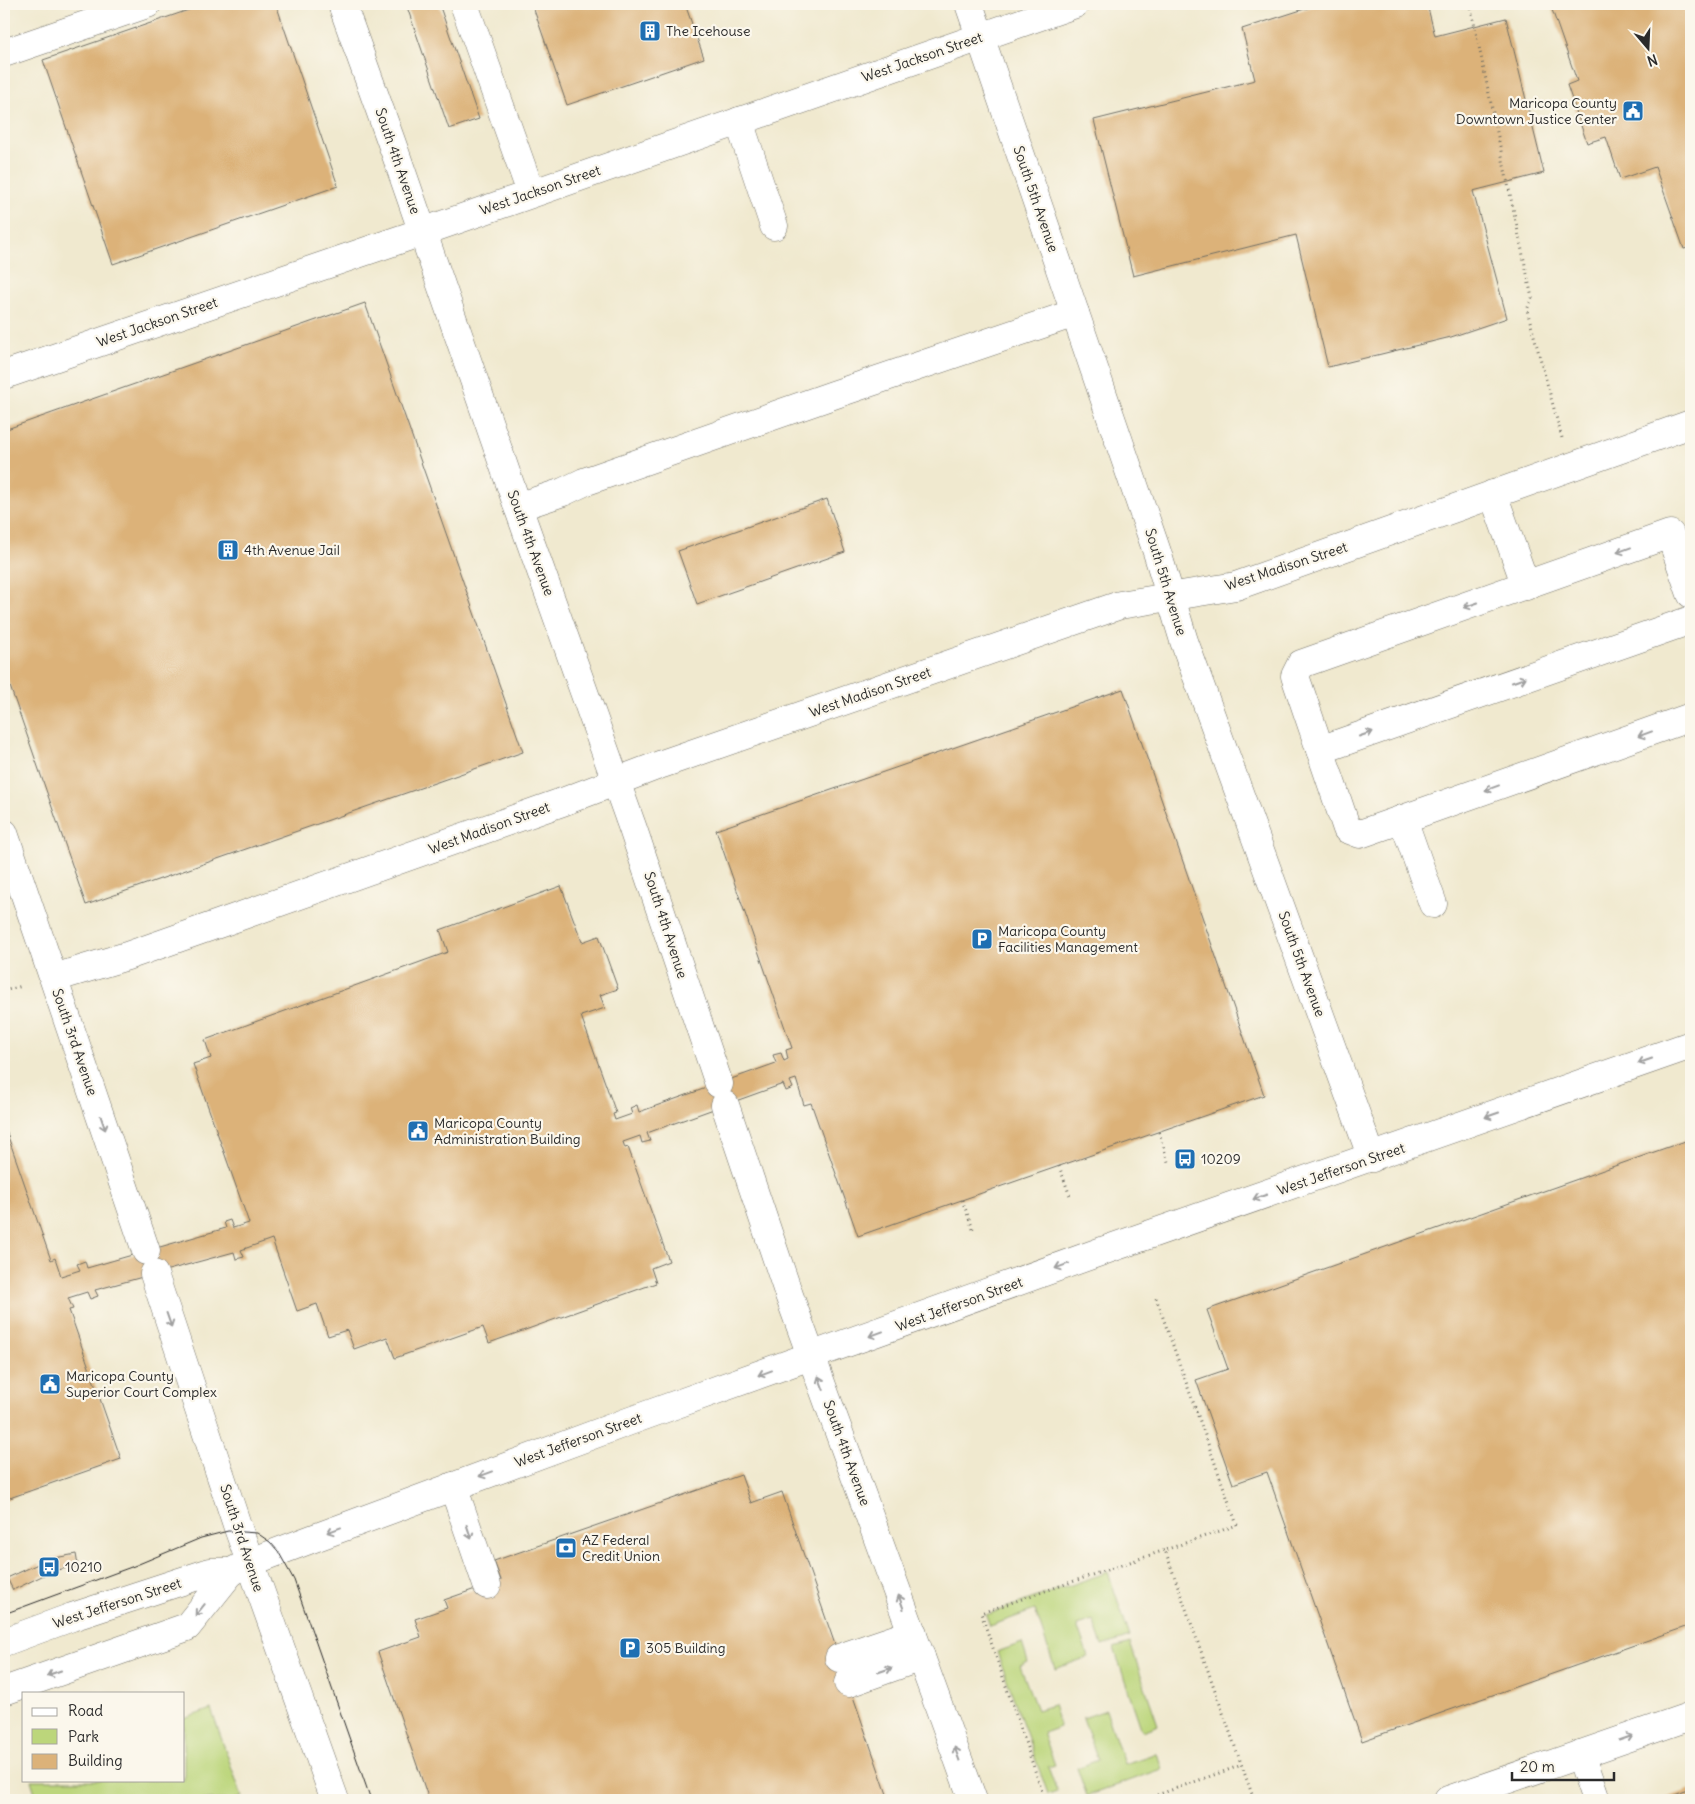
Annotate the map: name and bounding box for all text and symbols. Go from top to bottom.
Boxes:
building icon: The Icehouse [638,19,662,43]
place label: The Icehouse [666,22,750,40]
north arrow [1622,22,1672,72]
street label: West Jackson Street [859,28,985,86]
text: N [1645,50,1660,70]
place label: Maricopa County Downtown Justice Center [1456,94,1617,128]
public building icon: Maricopa County Downtown Justice Center [1621,99,1645,123]
street label: South 4th Avenue [371,106,425,216]
street label: South 5th Avenue [1009,144,1063,254]
street label: West Jackson Street [477,161,603,219]
street label: West Jackson Street [94,293,220,351]
street label: South 4th Avenue [504,488,558,598]
street label: South 5th Avenue [1141,526,1191,638]
building icon: 4th Avenue Jail [216,538,240,562]
street label: West Madison Street [1222,538,1350,594]
place label: 4th Avenue Jail [244,541,340,559]
one-way arrow [1617,546,1632,555]
one-way arrow [1464,601,1479,610]
street label: West Madison Street [807,663,934,721]
one-way arrow [1511,675,1526,684]
one-way arrow [1357,729,1373,738]
one-way arrow [1638,730,1654,739]
one-way arrow [1485,784,1500,793]
street label: West Madison Street [426,798,552,858]
street label: South 4th Avenue [640,869,692,981]
street label: South 5th Avenue [1275,909,1329,1019]
place label: Maricopa County Facilities Management [998,922,1138,956]
parking icon: Maricopa County Facilities Management [970,927,994,951]
street label: South 3rd Avenue [48,986,102,1098]
one-way arrow [1638,1057,1654,1066]
one-way arrow [1485,1111,1500,1120]
place label: Maricopa County Administration Building [434,1114,581,1148]
one-way arrow [99,1115,108,1131]
public building icon: Maricopa County Administration Building [406,1119,430,1143]
street label: West Jefferson Street [1275,1139,1408,1199]
bus stop icon: 10209 [1173,1147,1197,1171]
place label: 10209 [1201,1150,1241,1168]
one-way arrow [1252,1193,1268,1202]
one-way arrow [1055,1262,1070,1271]
street label: West Jefferson Street [893,1273,1025,1335]
one-way arrow [165,1312,174,1327]
one-way arrow [869,1330,885,1339]
place label: Maricopa County Superior Court Complex [66,1367,217,1401]
one-way arrow [758,1369,773,1378]
public building icon: Maricopa County Superior Court Complex [38,1372,62,1396]
one-way arrow [816,1376,825,1391]
street label: South 4th Avenue [820,1398,874,1508]
street label: West Jefferson Street [512,1409,644,1471]
one-way arrow [479,1470,494,1479]
street label: South 3rd Avenue [216,1482,268,1594]
one-way arrow [465,1524,474,1540]
one-way arrow [327,1526,342,1535]
place label: AZ Federal Credit Union [582,1531,660,1565]
bank icon: AZ Federal Credit Union [554,1536,578,1560]
bus stop icon: 10210 [37,1555,61,1579]
place label: 10210 [65,1558,102,1576]
street label: West Jefferson Street [51,1574,184,1632]
one-way arrow [896,1594,905,1610]
one-way arrow [195,1603,206,1616]
parking icon: 305 Building [618,1636,642,1660]
place label: 305 Building [646,1639,725,1657]
one-way arrow [876,1665,892,1674]
one-way arrow [46,1669,62,1679]
legend [22,1692,185,1782]
text: Road [68,1701,103,1720]
text: Park [68,1727,99,1746]
one-way arrow [1618,1733,1633,1742]
one-way arrow [952,1747,961,1763]
scale bar [1512,1749,1615,1781]
text: Building [68,1751,123,1770]
text: 20 m [1520,1757,1555,1776]

